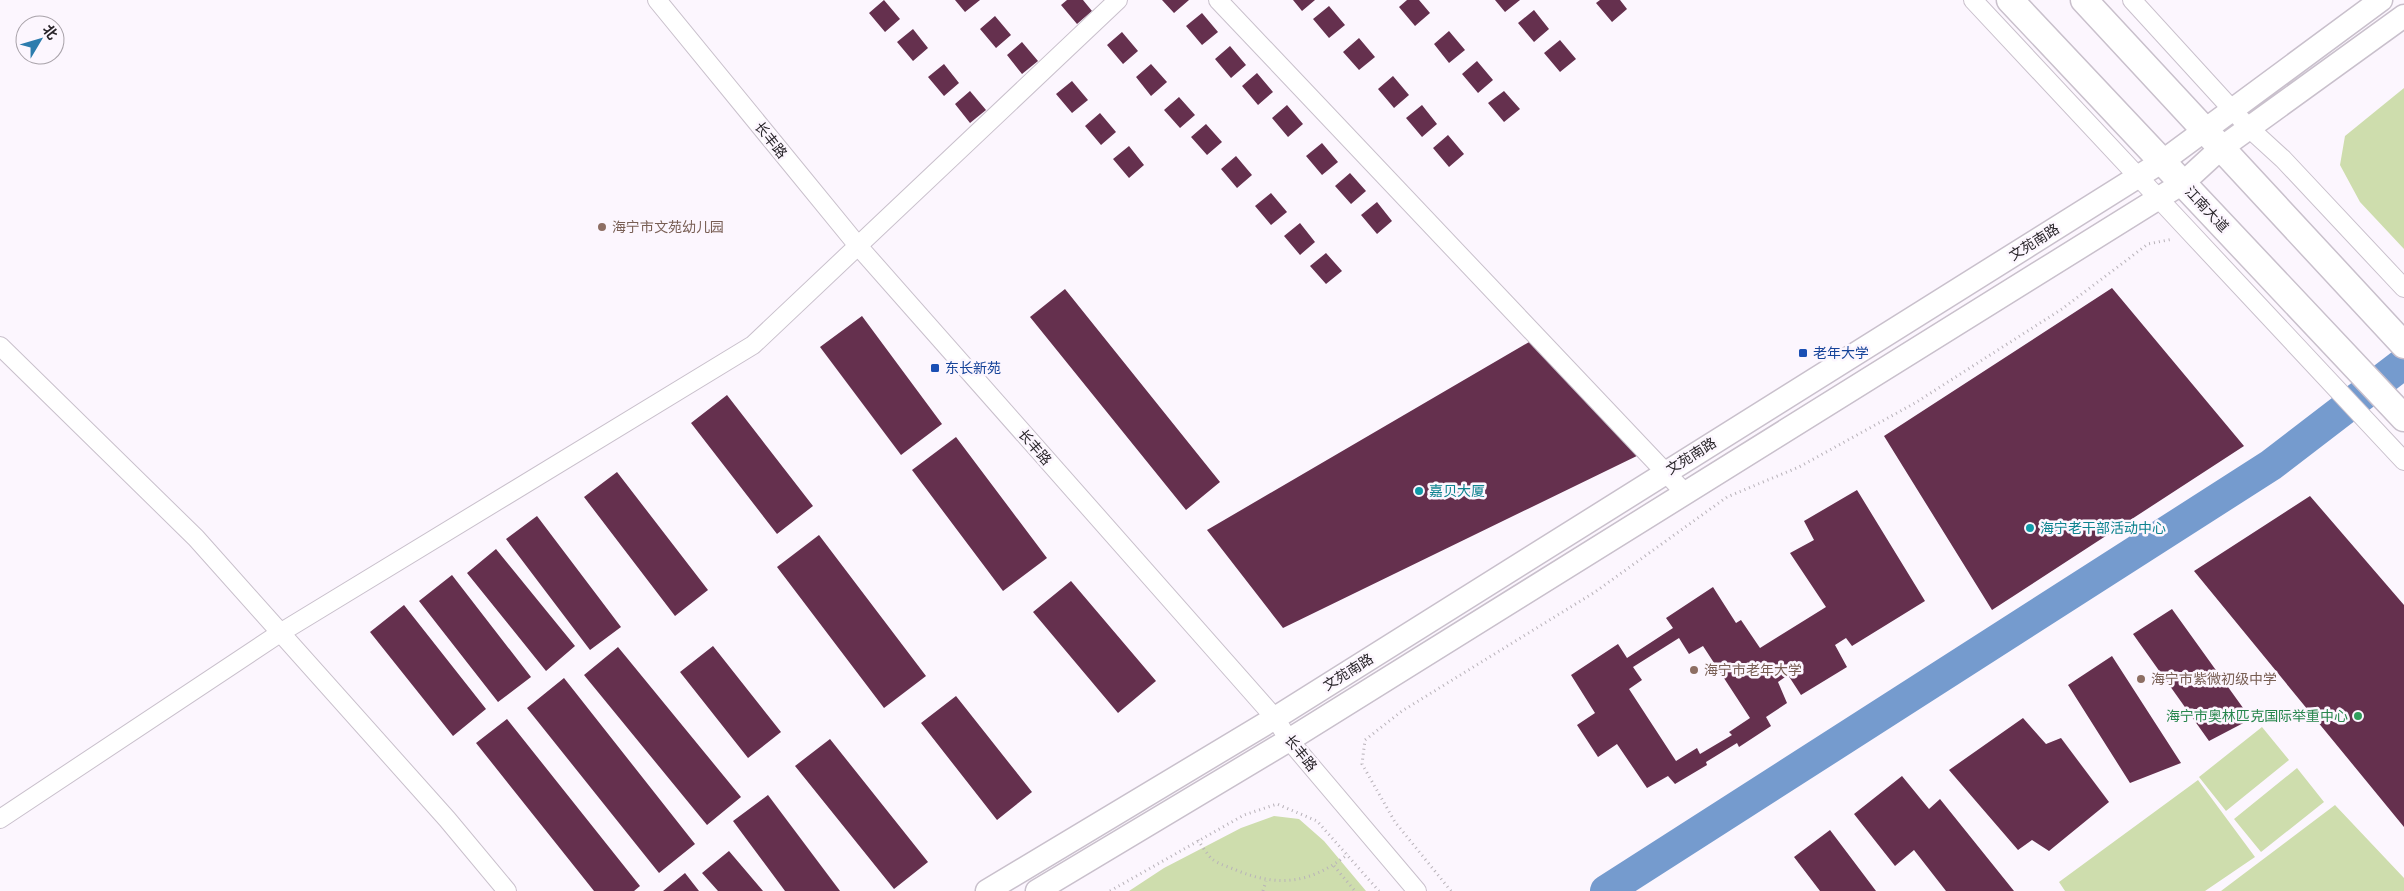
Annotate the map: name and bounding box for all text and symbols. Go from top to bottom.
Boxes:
north arrow [15,15,65,65]
text: 北 [39,20,62,43]
street label: 长丰路 [751,117,792,162]
street label: 江南大道 [2181,182,2233,236]
place label: 海宁市文苑幼儿园 [612,217,724,236]
street label: 文苑南路 [2005,219,2063,264]
marker: 海宁市文苑幼儿园 [596,221,608,233]
place label: 老年大学 [1813,343,1869,362]
marker: 老年大学 [1797,347,1809,359]
place label: 东长新苑 [945,358,1001,377]
marker: 东长新苑 [929,362,941,374]
street label: 长丰路 [1014,425,1056,469]
street label: 文苑南路 [1662,433,1720,478]
place label: 嘉贝大厦 [1429,481,1485,500]
marker: 嘉贝大厦 [1413,485,1425,497]
place label: 海宁老干部活动中心 [2040,518,2166,537]
marker: 海宁老干部活动中心 [2024,522,2036,534]
street label: 文苑南路 [1319,649,1377,694]
place label: 海宁市老年大学 [1704,660,1802,679]
marker: 海宁市老年大学 [1688,664,1700,676]
place label: 海宁市紫微初级中学 [2151,669,2277,688]
marker: 海宁市紫微初级中学 [2135,673,2147,685]
place label: 海宁市奥林匹克国际举重中心 [2166,706,2348,725]
marker: 海宁市奥林匹克国际举重中心 [2352,710,2364,722]
street label: 长丰路 [1281,730,1322,775]

